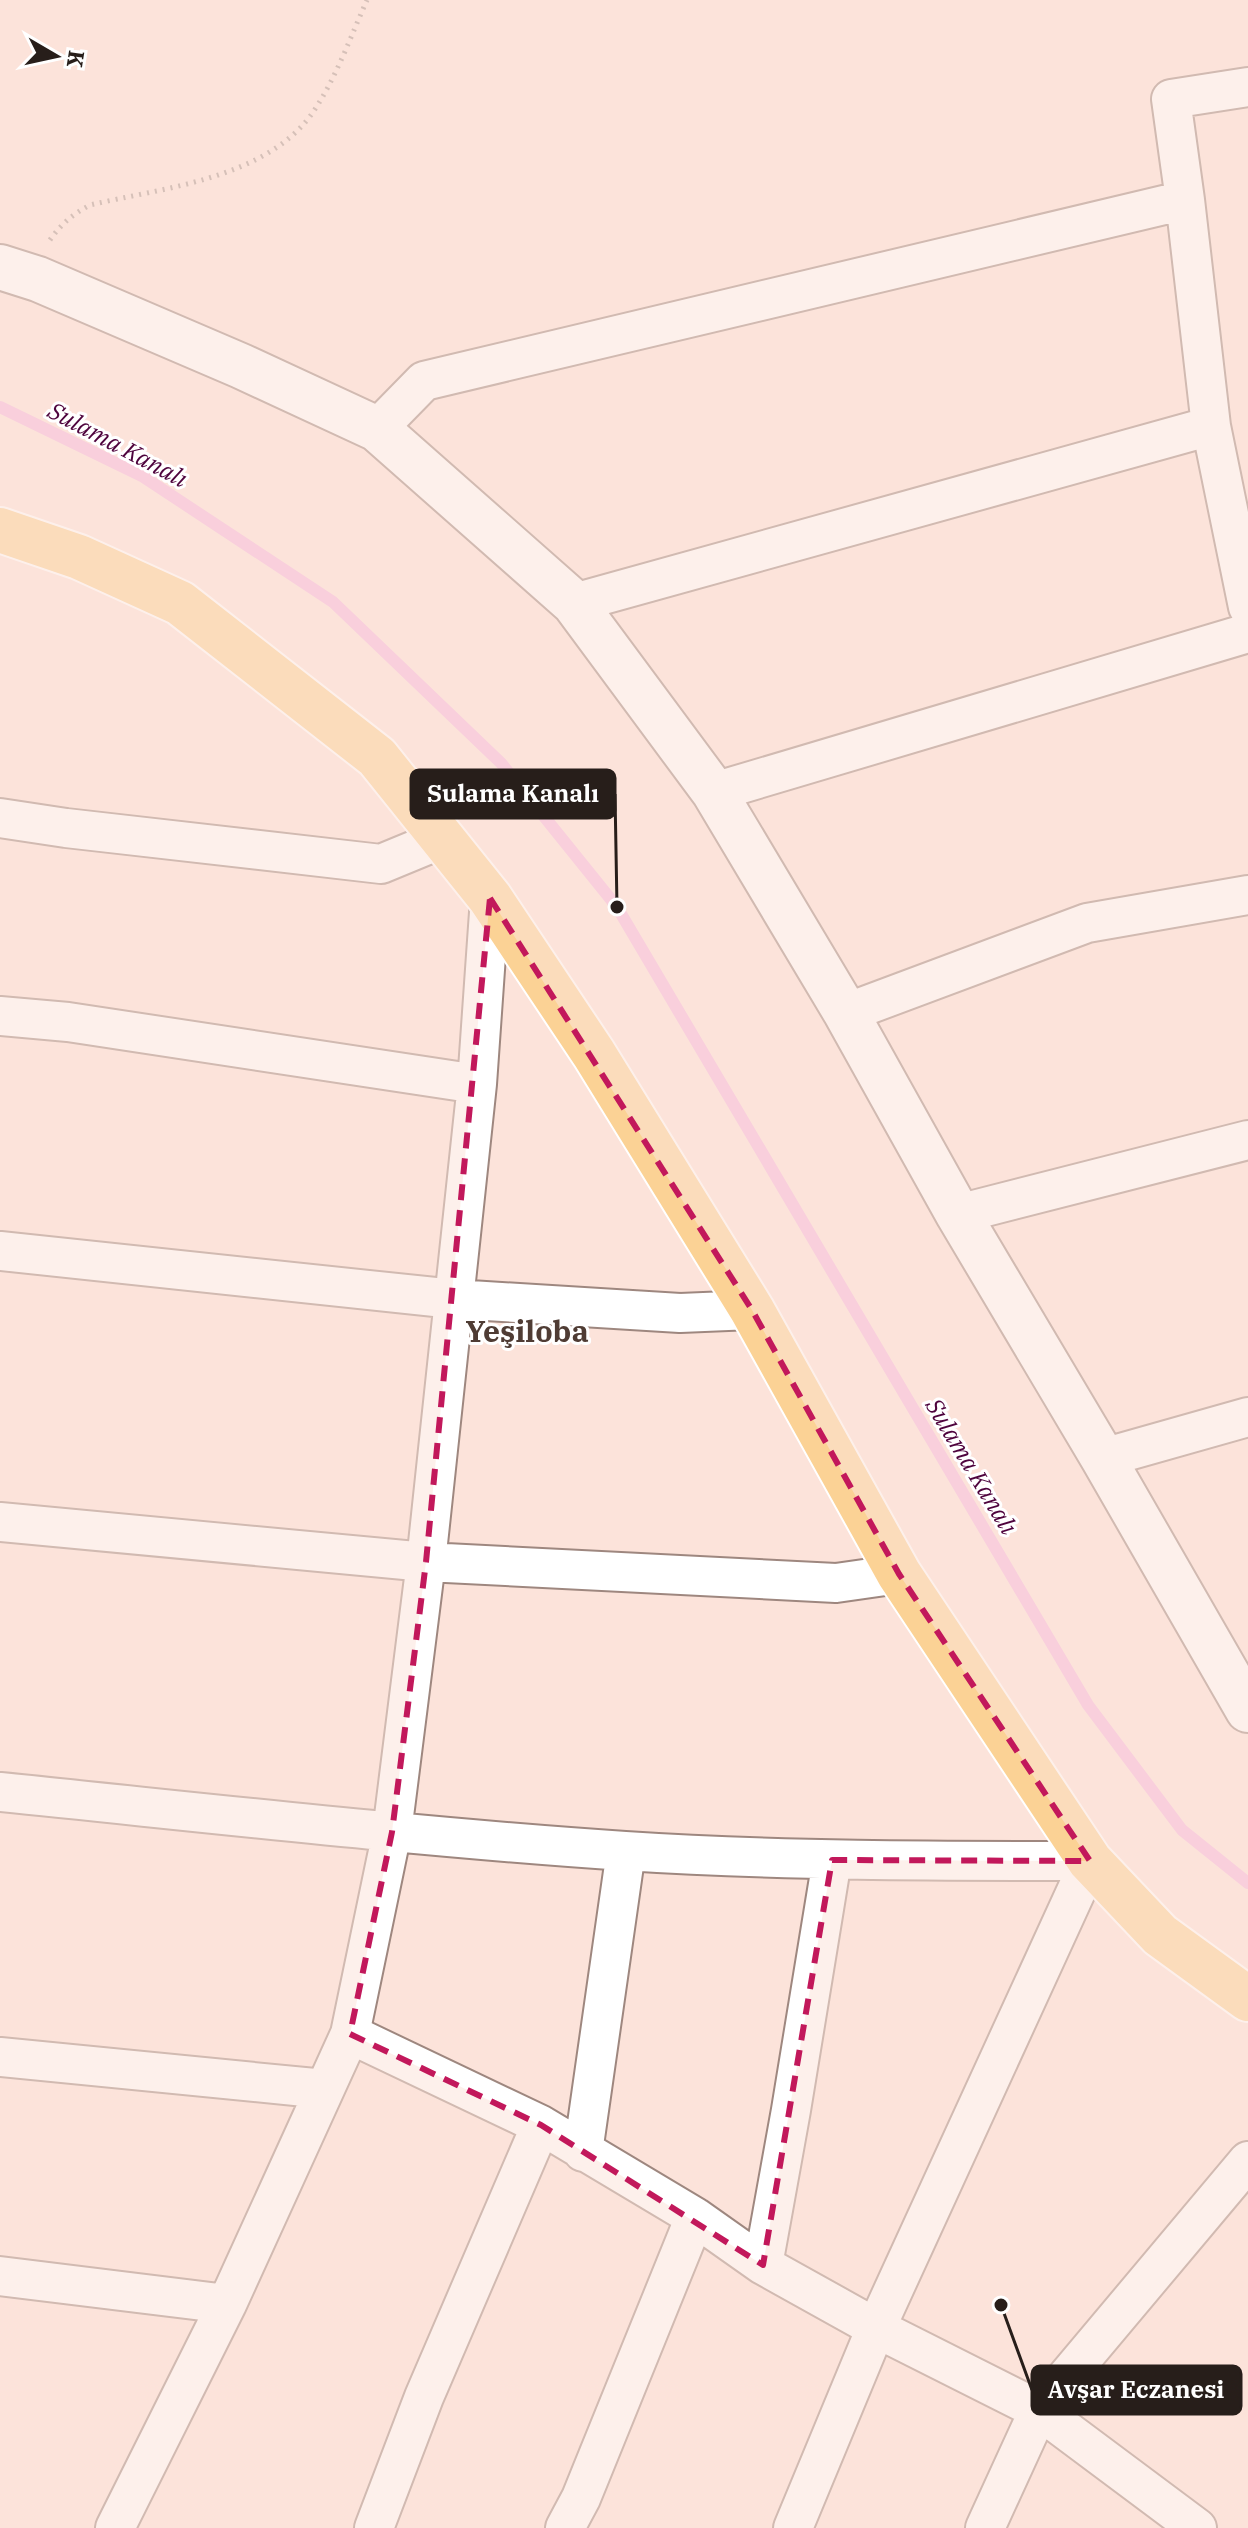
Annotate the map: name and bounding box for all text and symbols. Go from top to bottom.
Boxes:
north arrow [16,16,96,96]
text: K [61,49,92,70]
water label: Sulama Kanalı [42,393,193,494]
callout: Sulama Kanalı [411,770,615,818]
text: Sulama Kanalı [427,777,599,809]
district label: Yeşiloba [465,1311,589,1350]
water label: Sulama Kanalı [918,1391,1025,1540]
callout: Avşar Eczanesi [1032,2366,1241,2414]
text: Avşar Eczanesi [1048,2373,1224,2405]

